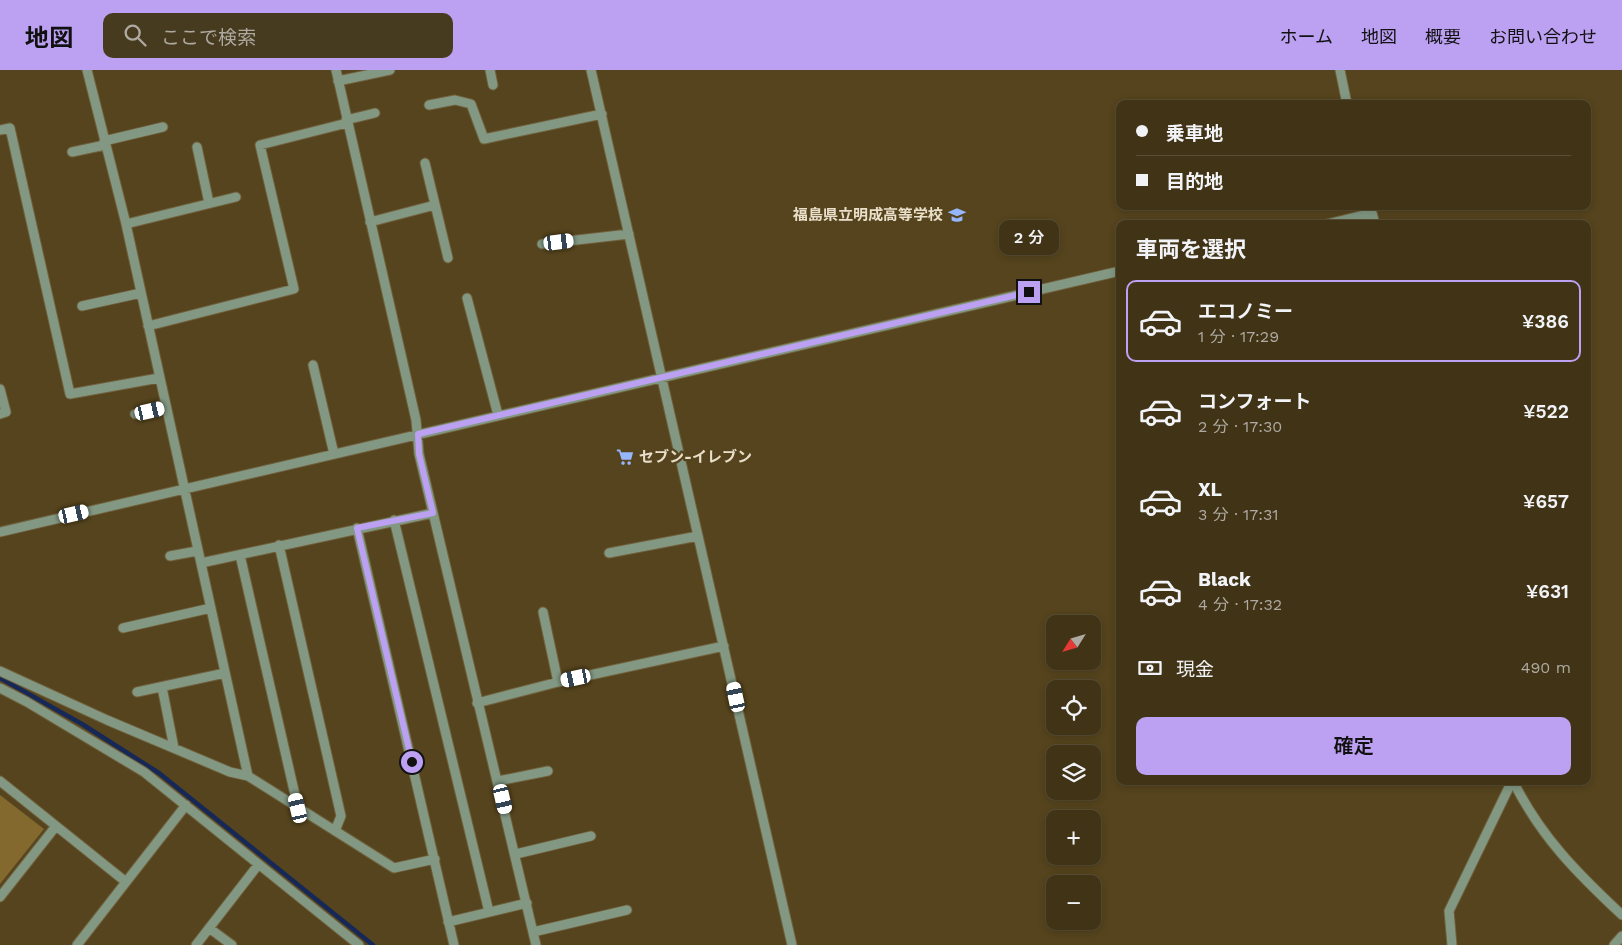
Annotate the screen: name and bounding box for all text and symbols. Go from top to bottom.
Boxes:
search box [103,13,453,58]
icon: search [121,21,149,49]
text: 地図 [25,24,73,52]
text: ここで検索 [161,26,256,49]
text: ホーム [1280,26,1333,47]
text: 地図 [1361,26,1397,47]
text: 概要 [1425,26,1461,47]
text: お問い合わせ [1489,26,1597,47]
text: 乗車地 [1166,122,1223,145]
text: 目的地 [1166,170,1223,193]
school or university icon: 福島県立明成高等学校 [947,205,967,225]
place label: 福島県立明成高等学校 [792,206,943,224]
callout: 2 分 [999,220,1059,254]
text: 2 分 [1014,228,1044,247]
car [543,233,574,251]
text: 車両を選択 [1136,237,1246,262]
route end [1018,281,1040,303]
icon: car [1138,299,1183,344]
text: エコノミー [1198,300,1293,323]
text: ¥386 [1522,310,1569,333]
text: 1 分 · 17:29 [1198,327,1279,346]
icon: car [1138,389,1183,434]
text: コンフォート [1198,390,1311,413]
car [133,400,166,422]
text: ¥522 [1523,400,1569,423]
text: 2 分 · 17:30 [1198,417,1282,436]
supermarket icon: セブン-イレブン [615,447,635,467]
place label: セブン-イレブン [639,448,752,466]
text: XL [1198,478,1222,501]
icon: car [1138,479,1183,524]
text: ¥657 [1523,490,1569,513]
car [57,503,90,525]
text: 3 分 · 17:31 [1198,505,1279,524]
text: Black [1198,568,1251,591]
icon: car [1138,569,1183,614]
text: ¥631 [1526,580,1569,603]
text: 4 分 · 17:32 [1198,595,1282,614]
north arrow [1046,615,1101,670]
map controls [1046,615,1101,930]
icon: cash [1136,654,1164,682]
text: 現金 [1176,658,1214,681]
text: 490 m [1521,658,1571,677]
car [559,668,592,688]
button: locate [1046,680,1101,735]
car [725,681,746,713]
button: 確定 [1136,717,1571,775]
button: layers [1046,745,1101,800]
route start [401,751,423,773]
car [492,783,513,815]
car [287,792,308,824]
button: + [1046,810,1101,865]
button: − [1046,875,1101,930]

